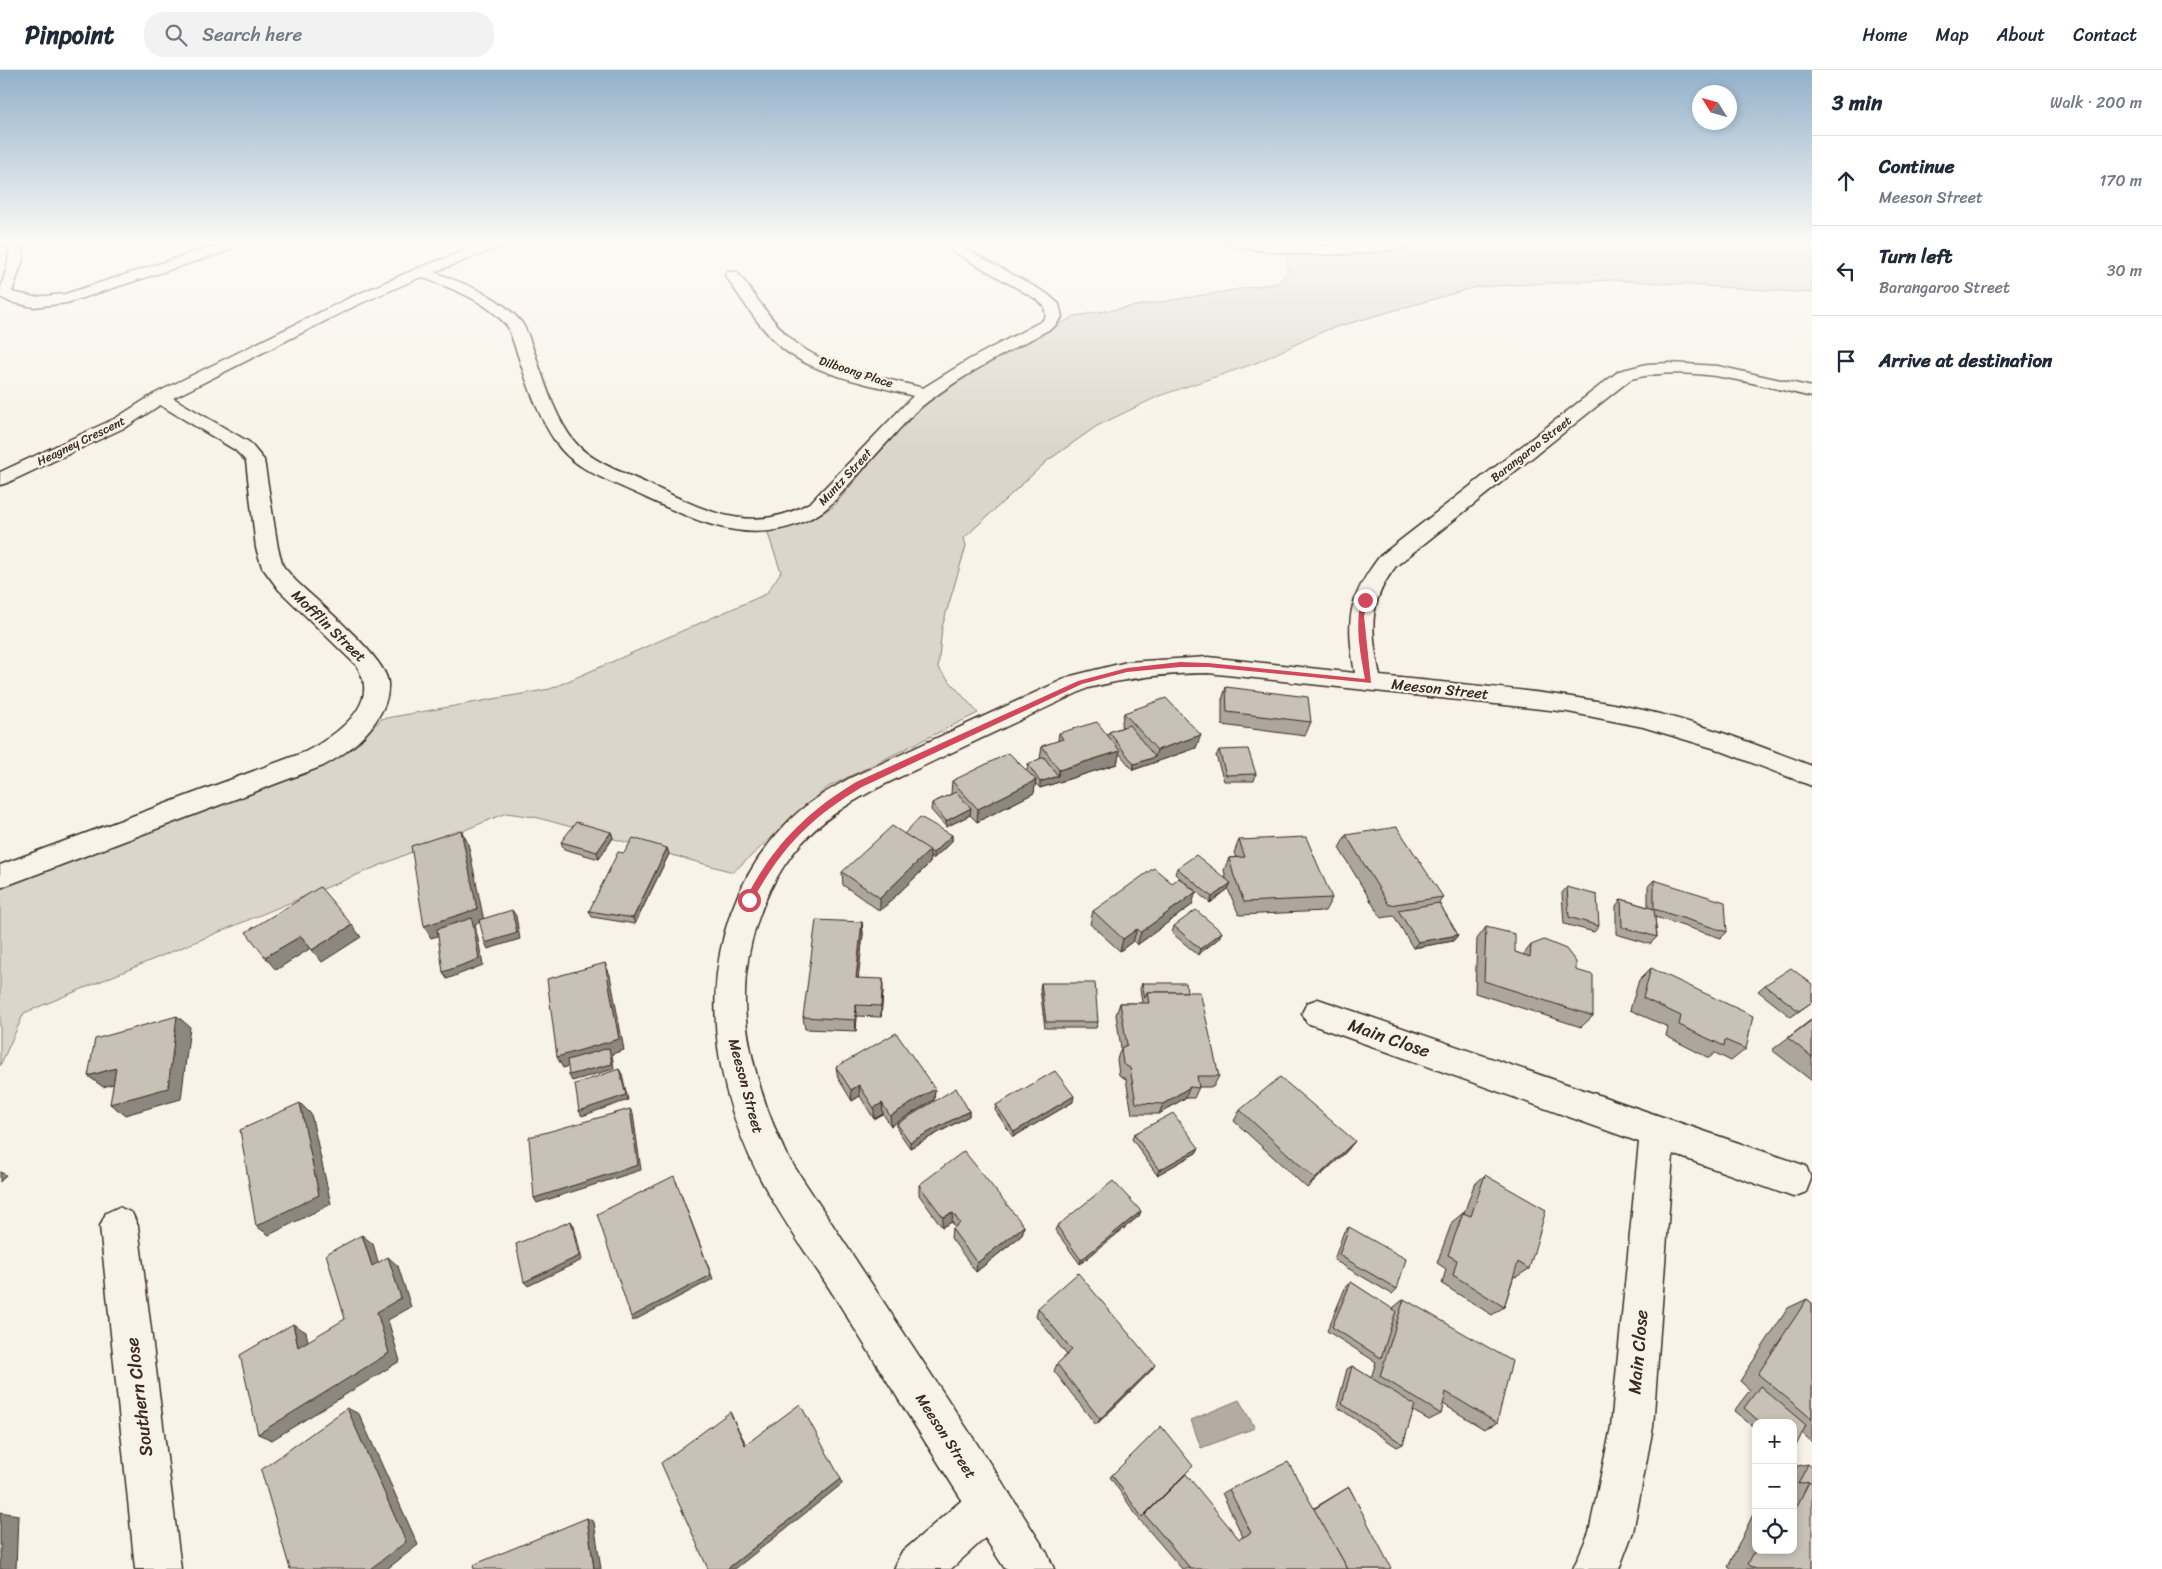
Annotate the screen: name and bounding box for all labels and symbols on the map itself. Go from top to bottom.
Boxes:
north arrow [1692,85,1737,130]
street label: Dilboong Place [816,350,896,394]
street label: Heagney Crescent [33,410,129,472]
street label: Barangaroo Street [1486,410,1576,488]
street label: Muntz Street [813,442,878,511]
street label: Mofflin Street [285,583,373,669]
route end [1354,589,1377,612]
street label: Meeson Street [1390,671,1490,707]
route start [738,889,761,912]
street label: Main Close [1344,1009,1434,1067]
street label: Meeson Street [721,1036,771,1137]
street label: Main Close [1618,1308,1658,1396]
street label: Southern Close [116,1336,162,1458]
street label: Meeson Street [909,1388,984,1484]

